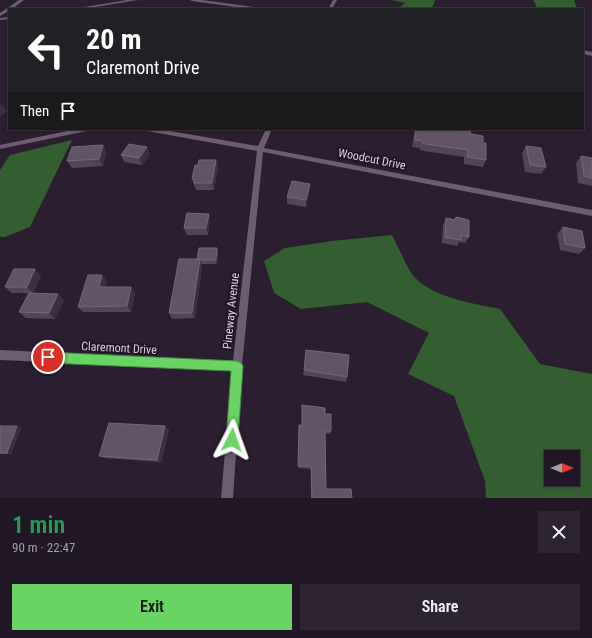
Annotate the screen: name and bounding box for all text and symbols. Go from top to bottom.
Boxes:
text: 20 m [86,23,142,56]
icon: left [20,24,72,76]
text: Claremont Drive [86,57,199,78]
icon: arrive [57,100,79,122]
text: Then [20,102,49,120]
street label: Woodcut Drive [337,146,407,172]
street label: Pineway Avenue [220,272,242,350]
street label: Claremont Drive [81,339,157,357]
pin [31,340,65,374]
icon: arrive [37,346,59,368]
position arrow [211,419,253,461]
north arrow [544,450,580,486]
map controls [544,450,580,486]
text: 1 min [12,511,65,539]
button: close [538,511,580,553]
text: 90 m · 22:47 [12,540,75,555]
button: Exit [12,584,292,630]
button: Share [300,584,580,630]

